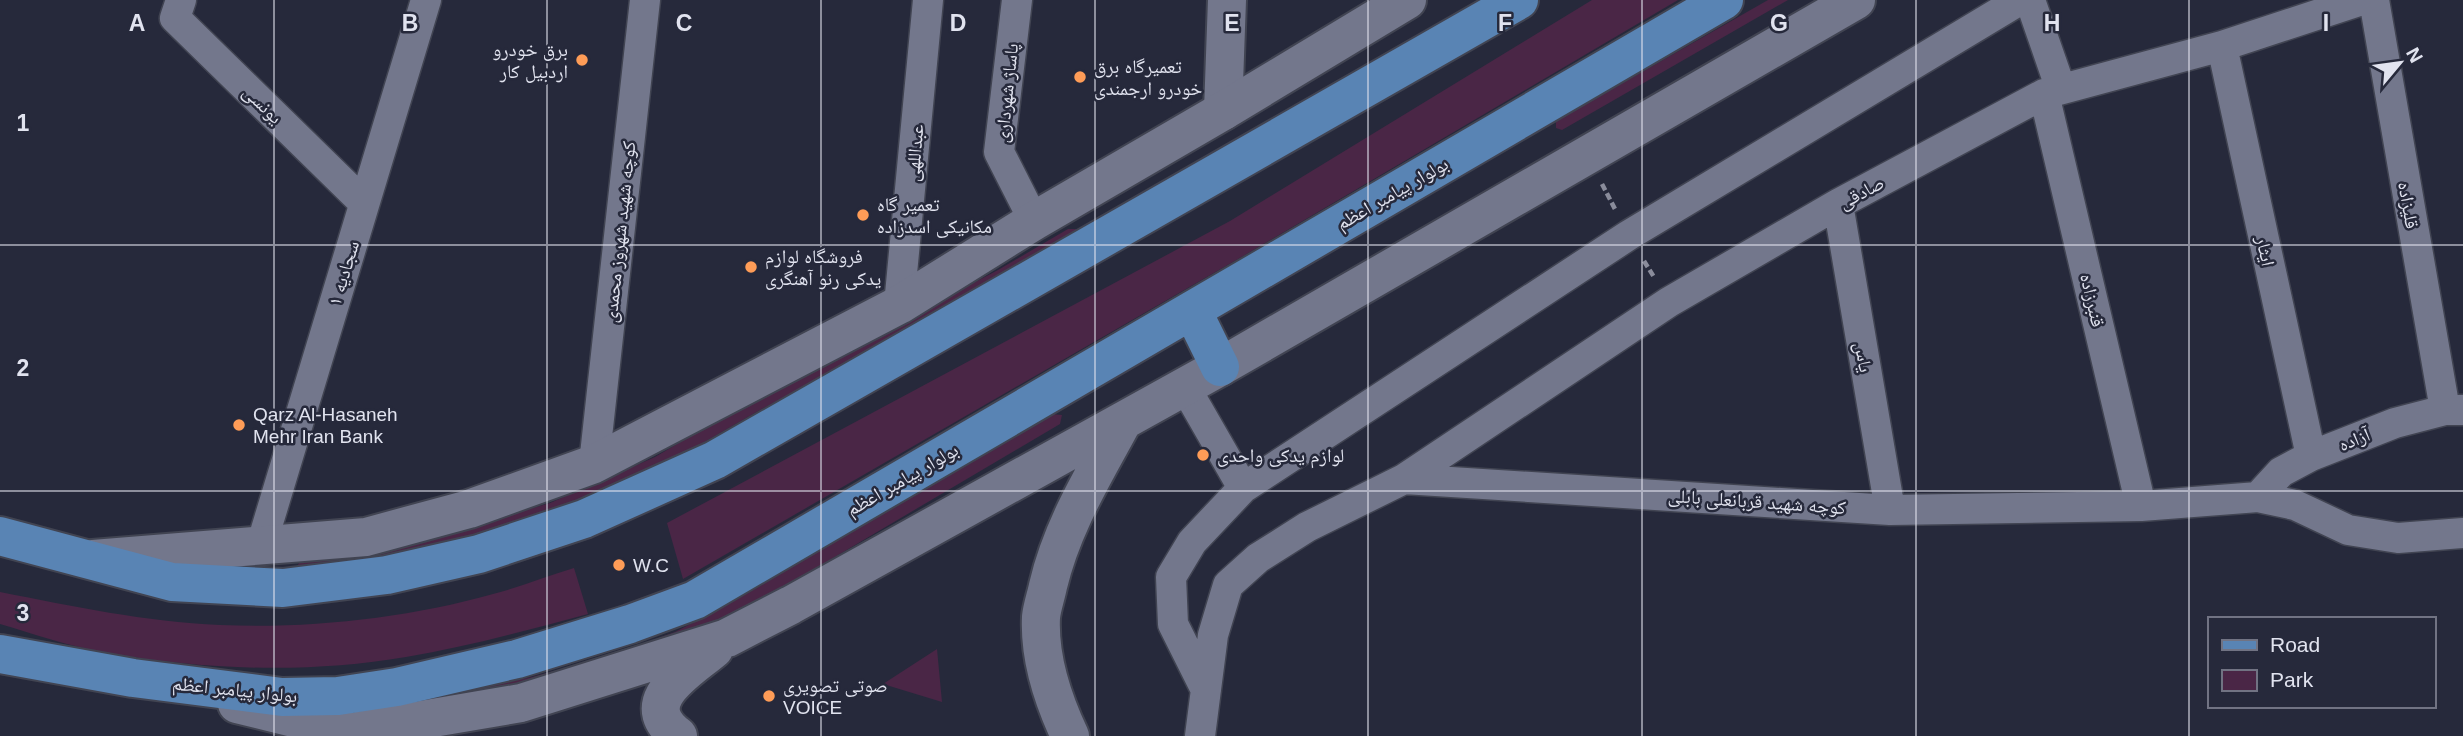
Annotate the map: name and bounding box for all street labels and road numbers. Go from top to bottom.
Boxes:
street label: پاساژ شهرداری [991,42,1023,144]
street label: یونسی [238,81,287,129]
street label: عبداللهی [902,123,929,183]
street label: کوچه شهید شهروز محمدی [600,140,640,324]
street label: بولوار پیامبر اعظم [1333,153,1453,236]
street label: صادقی [1835,172,1888,214]
street label: قلیزاده [2393,180,2423,230]
street label: ایثار [2251,233,2279,268]
street label: سجادیه ۱ [324,238,364,308]
street label: قنبرزاده [2075,271,2109,329]
street label: یاس [1850,340,1877,374]
street label: آزاده [2335,423,2374,456]
street label: بولوار پیامبر اعظم [843,439,963,522]
street label: کوچه شهید قربانعلی بابلی [1667,485,1847,519]
street label: بولوار پیامبر اعظم [171,672,299,708]

